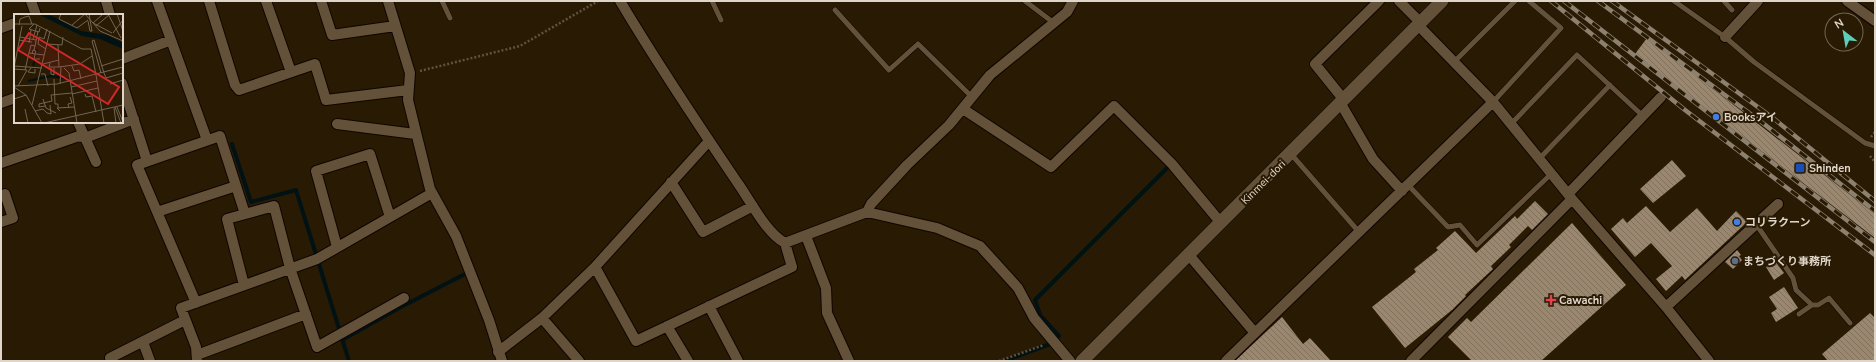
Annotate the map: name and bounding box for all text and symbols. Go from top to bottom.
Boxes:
north arrow [1824,12,1864,52]
inset map [14,14,123,123]
text: N [1832,15,1846,32]
place label: Booksアイ [1724,110,1777,125]
marker: Booksアイ [1711,112,1721,122]
street label: Kinmei-dori [1238,157,1289,208]
place label: Shinden [1809,161,1851,176]
marker: Shinden [1794,162,1806,174]
place label: コリラクーン [1745,215,1810,230]
marker: コリラクーン [1732,217,1742,227]
place label: まちづくり事務所 [1743,254,1831,269]
marker: まちづくり事務所 [1730,256,1740,266]
place label: Cawachi [1559,293,1602,308]
marker: Cawachi [1546,295,1556,305]

